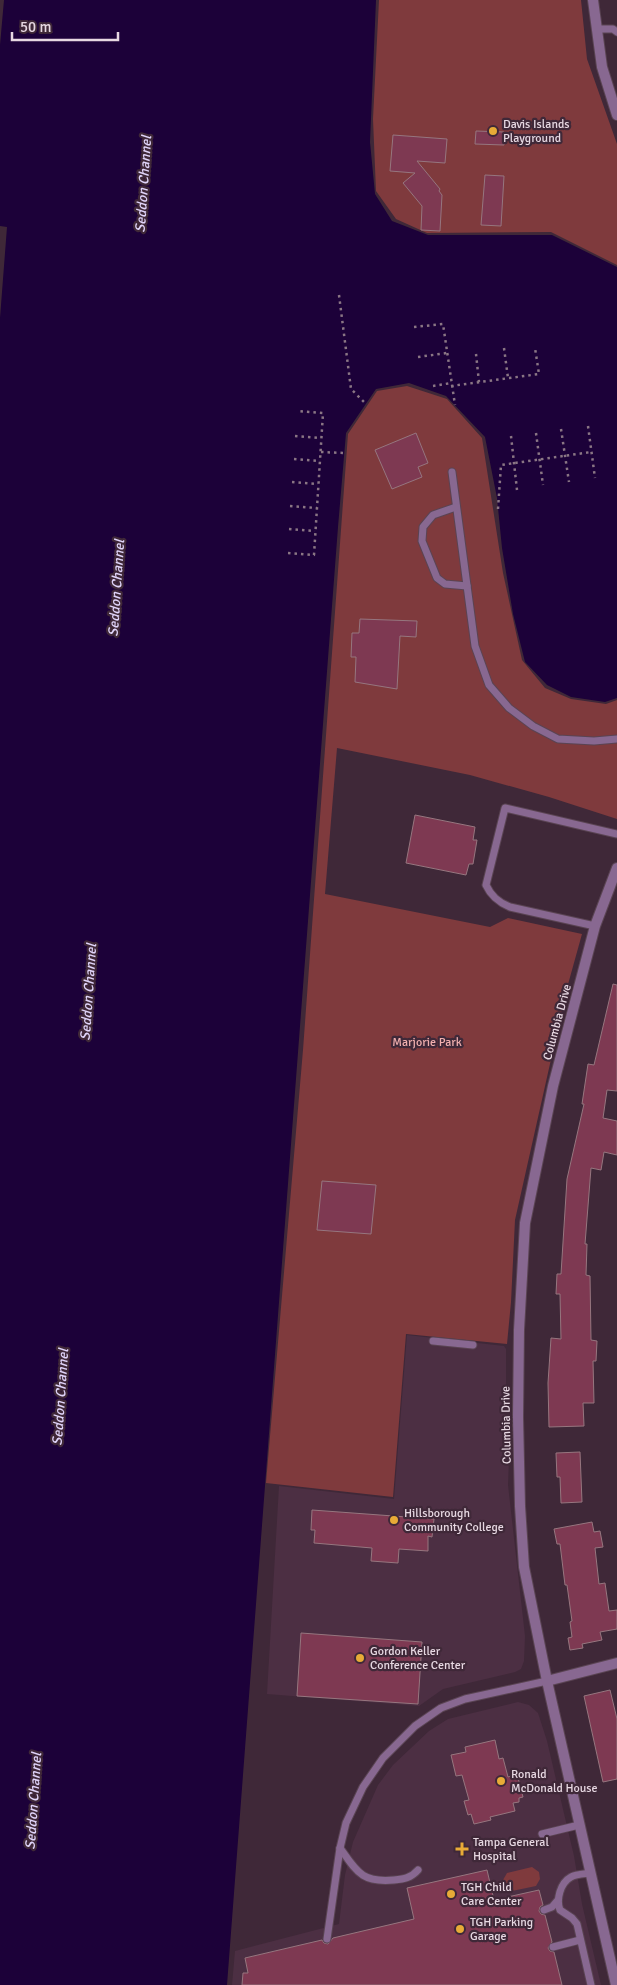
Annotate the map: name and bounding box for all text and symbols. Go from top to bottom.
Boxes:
scale bar [12,10,119,42]
text: 50 m [20,18,51,36]
place label: Davis Islands Playground [503,117,570,146]
marker: Davis Islands Playground [487,125,499,137]
water label: Seddon Channel [132,134,155,233]
water label: Seddon Channel [105,538,128,637]
water label: Seddon Channel [77,942,100,1041]
street label: Columbia Drive [540,982,575,1062]
park label: Marjorie Park [392,1035,462,1050]
water label: Seddon Channel [49,1347,72,1446]
street label: Columbia Drive [498,1386,515,1464]
place label: Hillsborough Community College [404,1506,504,1535]
marker: Hillsborough Community College [388,1514,400,1526]
place label: Gordon Keller Conference Center [370,1644,466,1673]
marker: Gordon Keller Conference Center [354,1652,366,1664]
water label: Seddon Channel [22,1751,45,1850]
place label: Ronald McDonald House [511,1767,598,1796]
marker: Ronald McDonald House [495,1775,507,1787]
place label: Tampa General Hospital [473,1835,549,1864]
marker: Tampa General Hospital [455,1842,469,1856]
place label: TGH Child Care Center [461,1880,522,1909]
marker: TGH Child Care Center [445,1888,457,1900]
place label: TGH Parking Garage [470,1915,533,1944]
marker: TGH Parking Garage [454,1923,466,1935]

